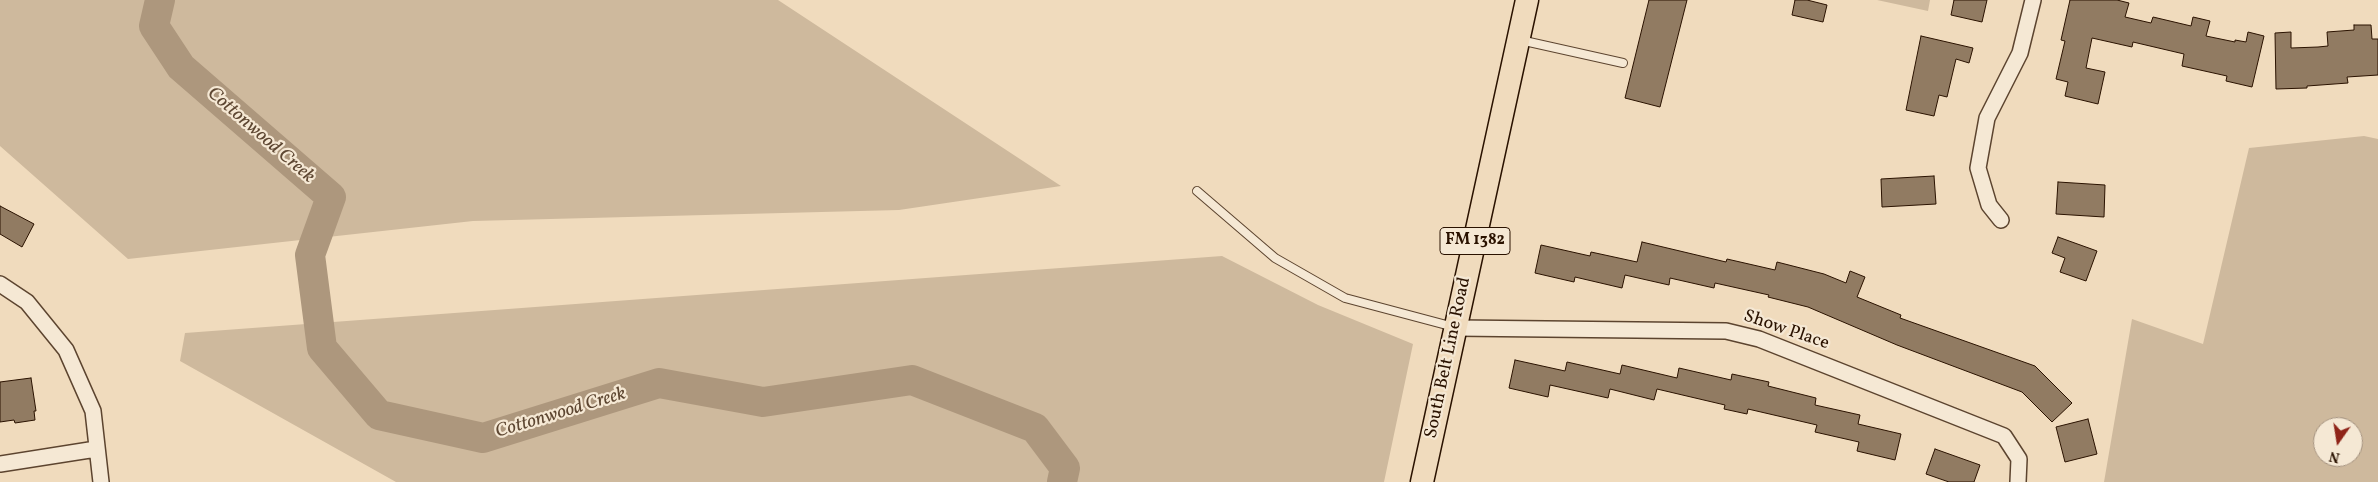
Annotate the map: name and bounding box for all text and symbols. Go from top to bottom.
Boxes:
water label: Cottonwood Creek [201,83,319,189]
road number: FM 1382 [1440,228,1510,255]
street label: South Belt Line Road [1421,275,1477,441]
street label: Show Place [1740,306,1832,356]
water label: Cottonwood Creek [493,383,629,445]
north arrow [2313,417,2363,467]
text: N [2328,446,2342,467]

